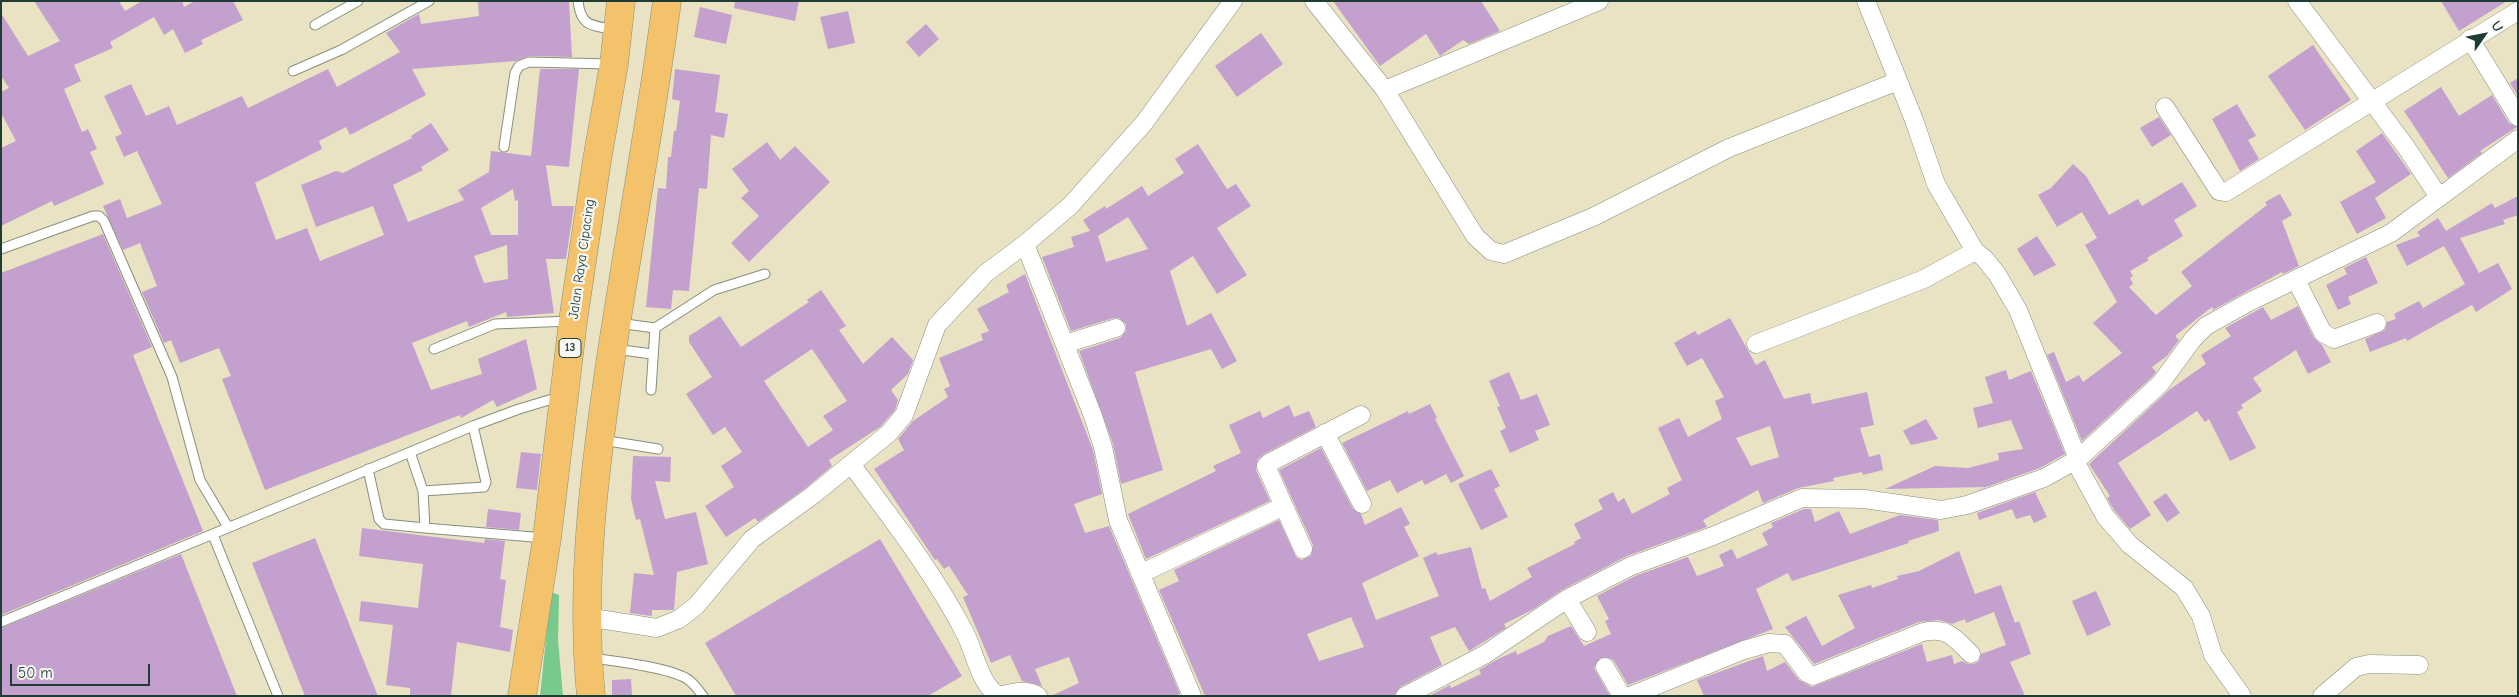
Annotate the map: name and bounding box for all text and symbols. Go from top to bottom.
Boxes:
north arrow [2459,10,2509,60]
text: U [2487,18,2507,35]
street label: Jalan Raya Cipacing [565,198,599,320]
road number: 13 [559,338,581,358]
scale bar [12,654,152,686]
text: 50 m [18,664,53,682]

